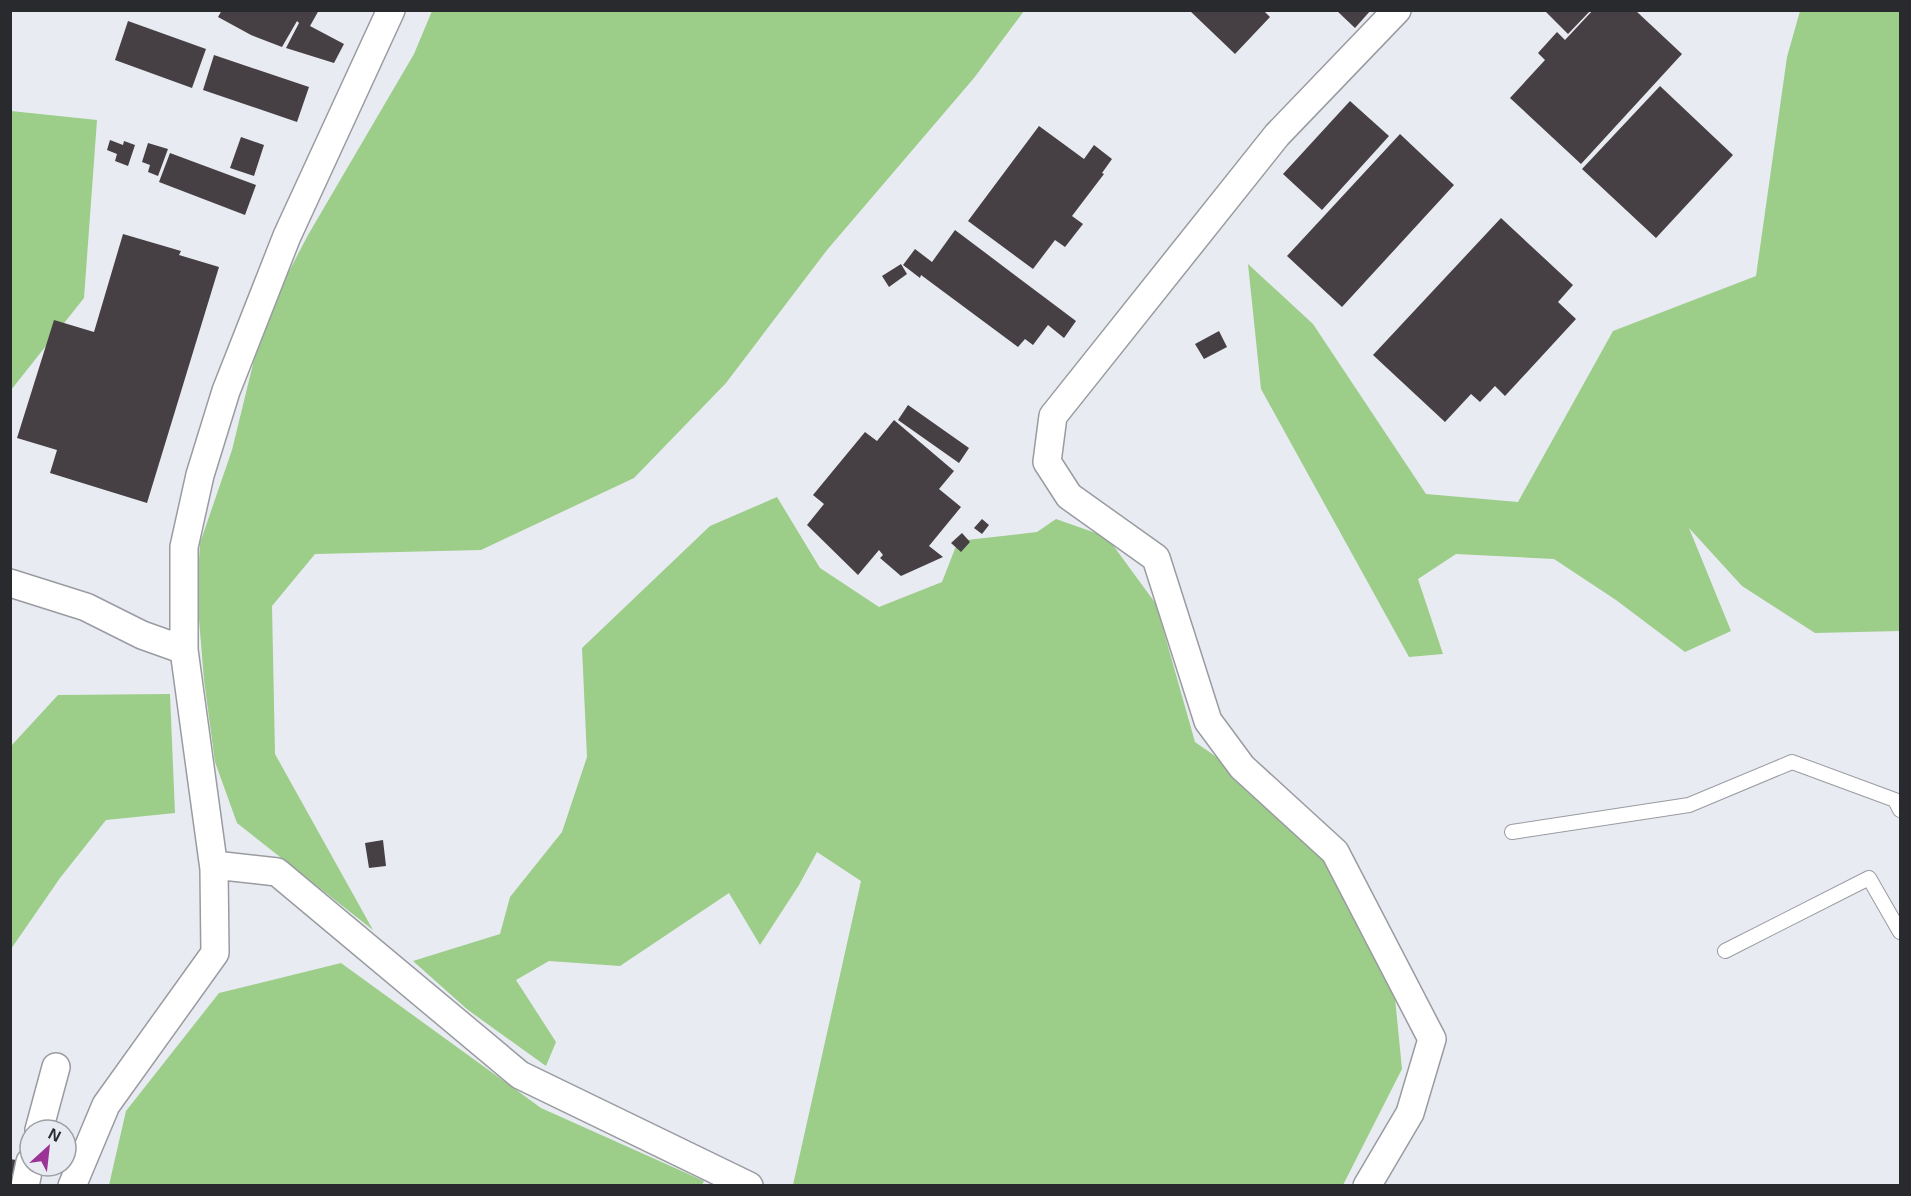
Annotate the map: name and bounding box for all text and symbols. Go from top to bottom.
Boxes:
north arrow [18,1118,78,1178]
text: N [46,1125,64,1145]

